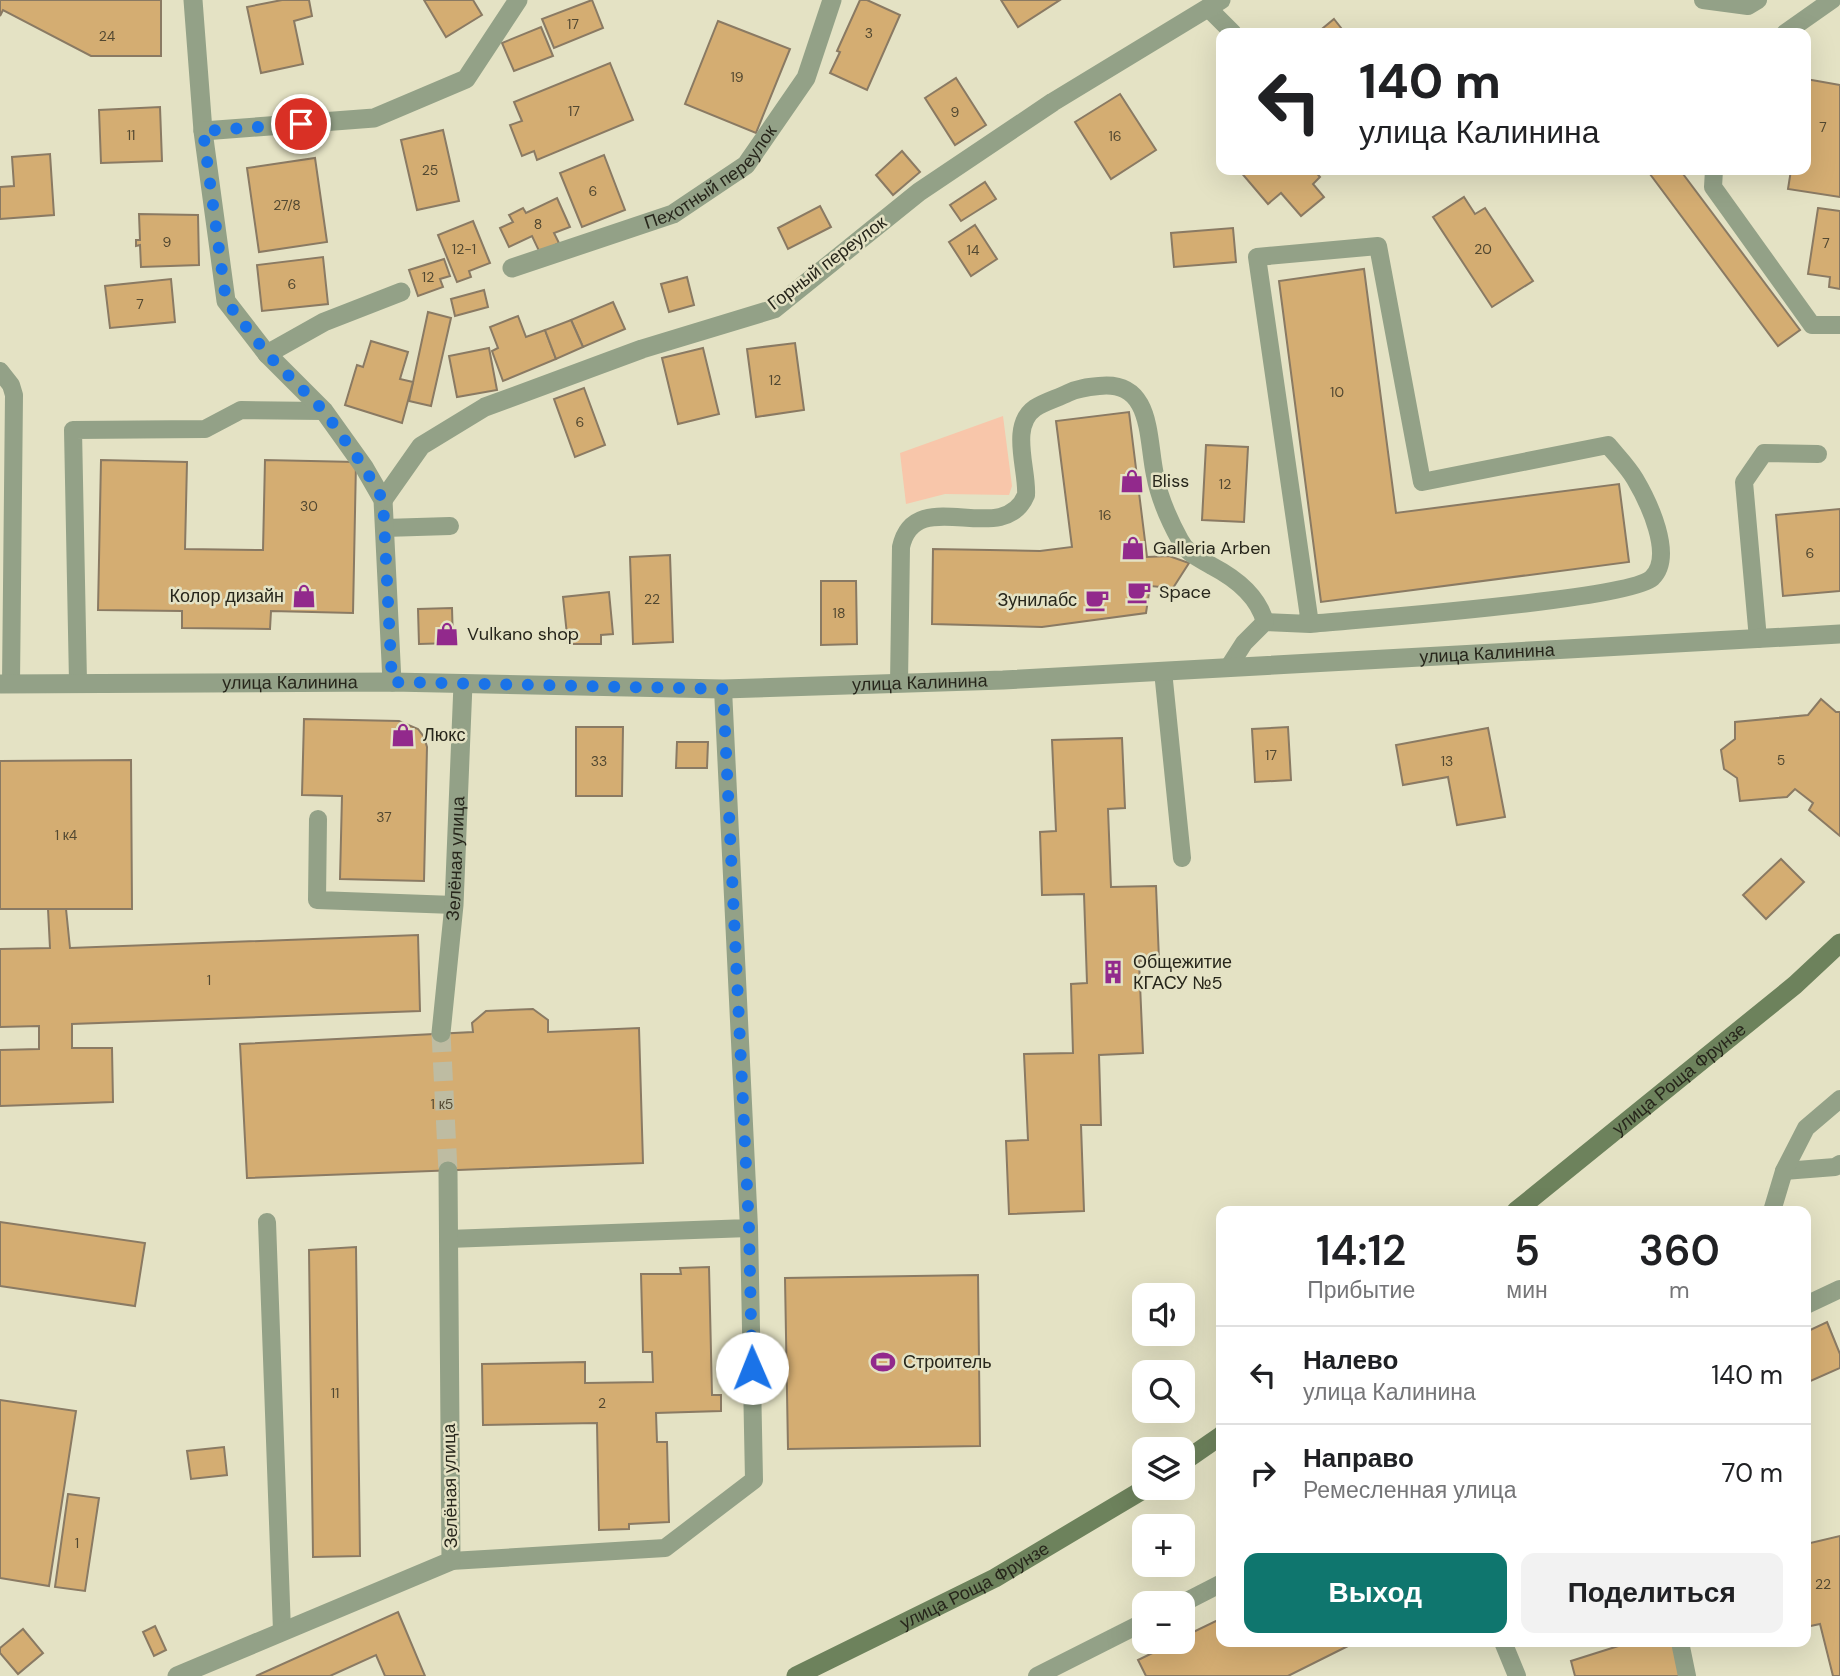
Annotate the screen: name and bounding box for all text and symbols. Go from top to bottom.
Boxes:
house number: 17 [567,15,579,33]
house number: 3 [865,24,873,42]
house number: 24 [99,27,116,45]
text: 140 m [1359,49,1501,113]
icon: left [1244,56,1335,147]
house number: 19 [730,68,744,86]
pin [271,94,331,154]
house number: 17 [568,102,580,120]
house number: 9 [951,103,960,121]
icon: arrive [282,105,320,143]
text: улица Калинина [1359,111,1599,153]
house number: 7 [1819,118,1827,136]
street label: Пехотный переулок [641,120,782,235]
house number: 11 [127,126,135,144]
house number: 16 [1108,127,1122,145]
house number: 25 [422,161,438,179]
house number: 6 [589,182,597,200]
house number: 27/8 [273,196,301,214]
street label: Горный переулок [763,210,891,316]
house number: 8 [534,215,542,233]
house number: 9 [163,233,172,251]
house number: 7 [1822,234,1830,252]
house number: 12-1 [452,240,476,258]
house number: 20 [1474,240,1492,258]
house number: 14 [967,241,980,259]
house number: 12 [422,268,434,286]
house number: 6 [288,275,296,293]
house number: 7 [136,295,144,313]
house number: 12 [769,371,781,389]
house number: 10 [1330,383,1344,401]
house number: 6 [576,413,584,431]
shop icon: Bliss [1118,467,1146,495]
place label: Bliss [1152,469,1189,493]
house number: 12 [1219,475,1231,493]
house number: 30 [300,497,318,515]
house number: 16 [1098,506,1112,524]
shop icon: Galleria Arben [1119,534,1147,562]
place label: Galleria Arben [1153,536,1271,560]
house number: 6 [1806,544,1814,562]
cafe icon: Space [1125,578,1153,606]
place label: Space [1159,580,1211,604]
shop icon: Колор дизайн [290,582,318,610]
place label: Колор дизайн [170,584,284,608]
cafe icon: Зунилабс [1083,586,1111,614]
place label: Зунилабс [998,588,1077,612]
house number: 22 [644,590,660,608]
house number: 18 [833,604,845,622]
shop icon: Vulkano shop [433,620,461,648]
place label: Vulkano shop [467,622,579,646]
street label: улица Калинина [1419,638,1556,669]
street label: улица Калинина [852,668,989,697]
street label: улица Калинина [222,670,359,695]
shop icon: Люкс [389,721,417,749]
place label: Люкс [423,723,465,747]
house number: 17 [1265,746,1277,764]
house number: 5 [1777,751,1785,769]
house number: 33 [591,752,607,770]
house number: 13 [1441,752,1453,770]
street label: Зелёная улица [440,795,470,922]
house number: 37 [376,808,392,826]
house number: 1 к4 [55,826,78,844]
place label: Общежитие КГАСУ №5 [1133,950,1232,995]
building icon: Общежитие КГАСУ №5 [1099,958,1127,986]
house number: 1 [207,971,211,989]
street label: улица Роща Фрунзе [1607,1017,1751,1140]
house number: 1 к5 [431,1095,453,1113]
text: 14:12 [1316,1223,1406,1278]
text: 5 [1514,1223,1540,1278]
text: 360 [1639,1223,1720,1278]
text: Прибытие [1307,1275,1415,1305]
text: мин [1506,1275,1548,1305]
text: m [1669,1275,1690,1305]
map controls [1132,1283,1195,1654]
button: sound [1132,1283,1195,1346]
position arrow [715,1331,789,1405]
text: Налево [1303,1343,1398,1377]
sports icon: Строитель [869,1348,897,1376]
place label: Строитель [903,1350,992,1374]
icon: left [1244,1356,1282,1394]
text: 140 m [1711,1358,1783,1392]
button: search [1132,1360,1195,1423]
text: улица Калинина [1303,1377,1476,1407]
house number: 11 [331,1384,339,1402]
house number: 2 [598,1394,606,1412]
street label: Зелёная улица [437,1422,463,1549]
button: layers [1132,1437,1195,1500]
text: Направо [1303,1441,1414,1475]
icon: right [1244,1454,1282,1492]
text: 70 m [1722,1456,1783,1490]
text: Ремесленная улица [1303,1475,1516,1505]
button: + [1132,1514,1195,1577]
house number: 1 [75,1534,79,1552]
street label: улица Роща Фрунзе [896,1536,1054,1635]
button: Выход [1244,1553,1507,1633]
button: Поделиться [1521,1553,1783,1633]
house number: 22 [1815,1575,1831,1593]
button: − [1132,1591,1195,1654]

